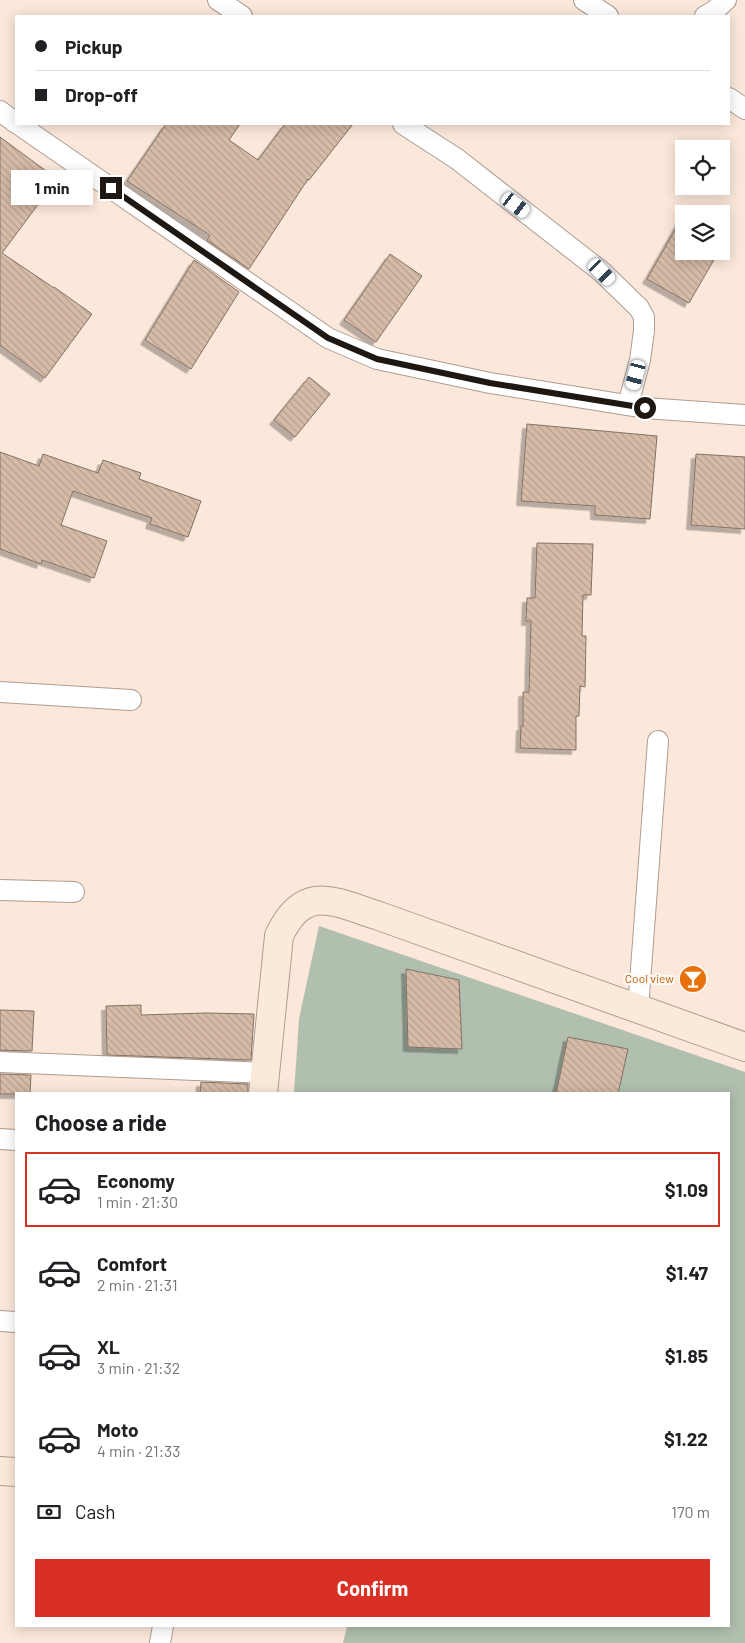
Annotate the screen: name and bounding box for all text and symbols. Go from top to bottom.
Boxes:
text: Pickup [65,35,123,58]
text: Drop-off [65,83,138,106]
map controls [675,140,730,260]
button: locate [675,140,730,195]
callout: 1 min [11,170,94,206]
route end [100,177,122,199]
text: 1 min [34,178,70,197]
car [499,190,532,220]
button: layers [675,205,730,260]
car [586,256,617,288]
car [624,359,647,391]
route start [634,397,656,419]
bar icon: Cool view [678,964,708,994]
place label: Cool view [625,971,674,985]
text: Choose a ride [35,1109,167,1135]
icon: car [37,1167,82,1212]
text: Economy [97,1169,175,1192]
text: $1.09 [665,1178,708,1201]
text: 1 min · 21:30 [97,1192,178,1211]
icon: car [37,1250,82,1295]
text: Comfort [97,1252,167,1275]
text: $1.47 [666,1261,708,1284]
text: 2 min · 21:31 [97,1275,178,1294]
icon: car [37,1333,82,1378]
text: XL [97,1335,120,1358]
text: $1.85 [665,1344,708,1367]
text: 3 min · 21:32 [97,1358,180,1377]
icon: car [37,1416,82,1461]
text: Moto [97,1418,139,1441]
text: $1.22 [664,1427,708,1450]
text: 4 min · 21:33 [97,1441,181,1460]
icon: cash [35,1498,63,1526]
text: Cash [75,1500,116,1523]
text: 170 m [671,1502,710,1521]
button: Confirm [35,1559,710,1617]

